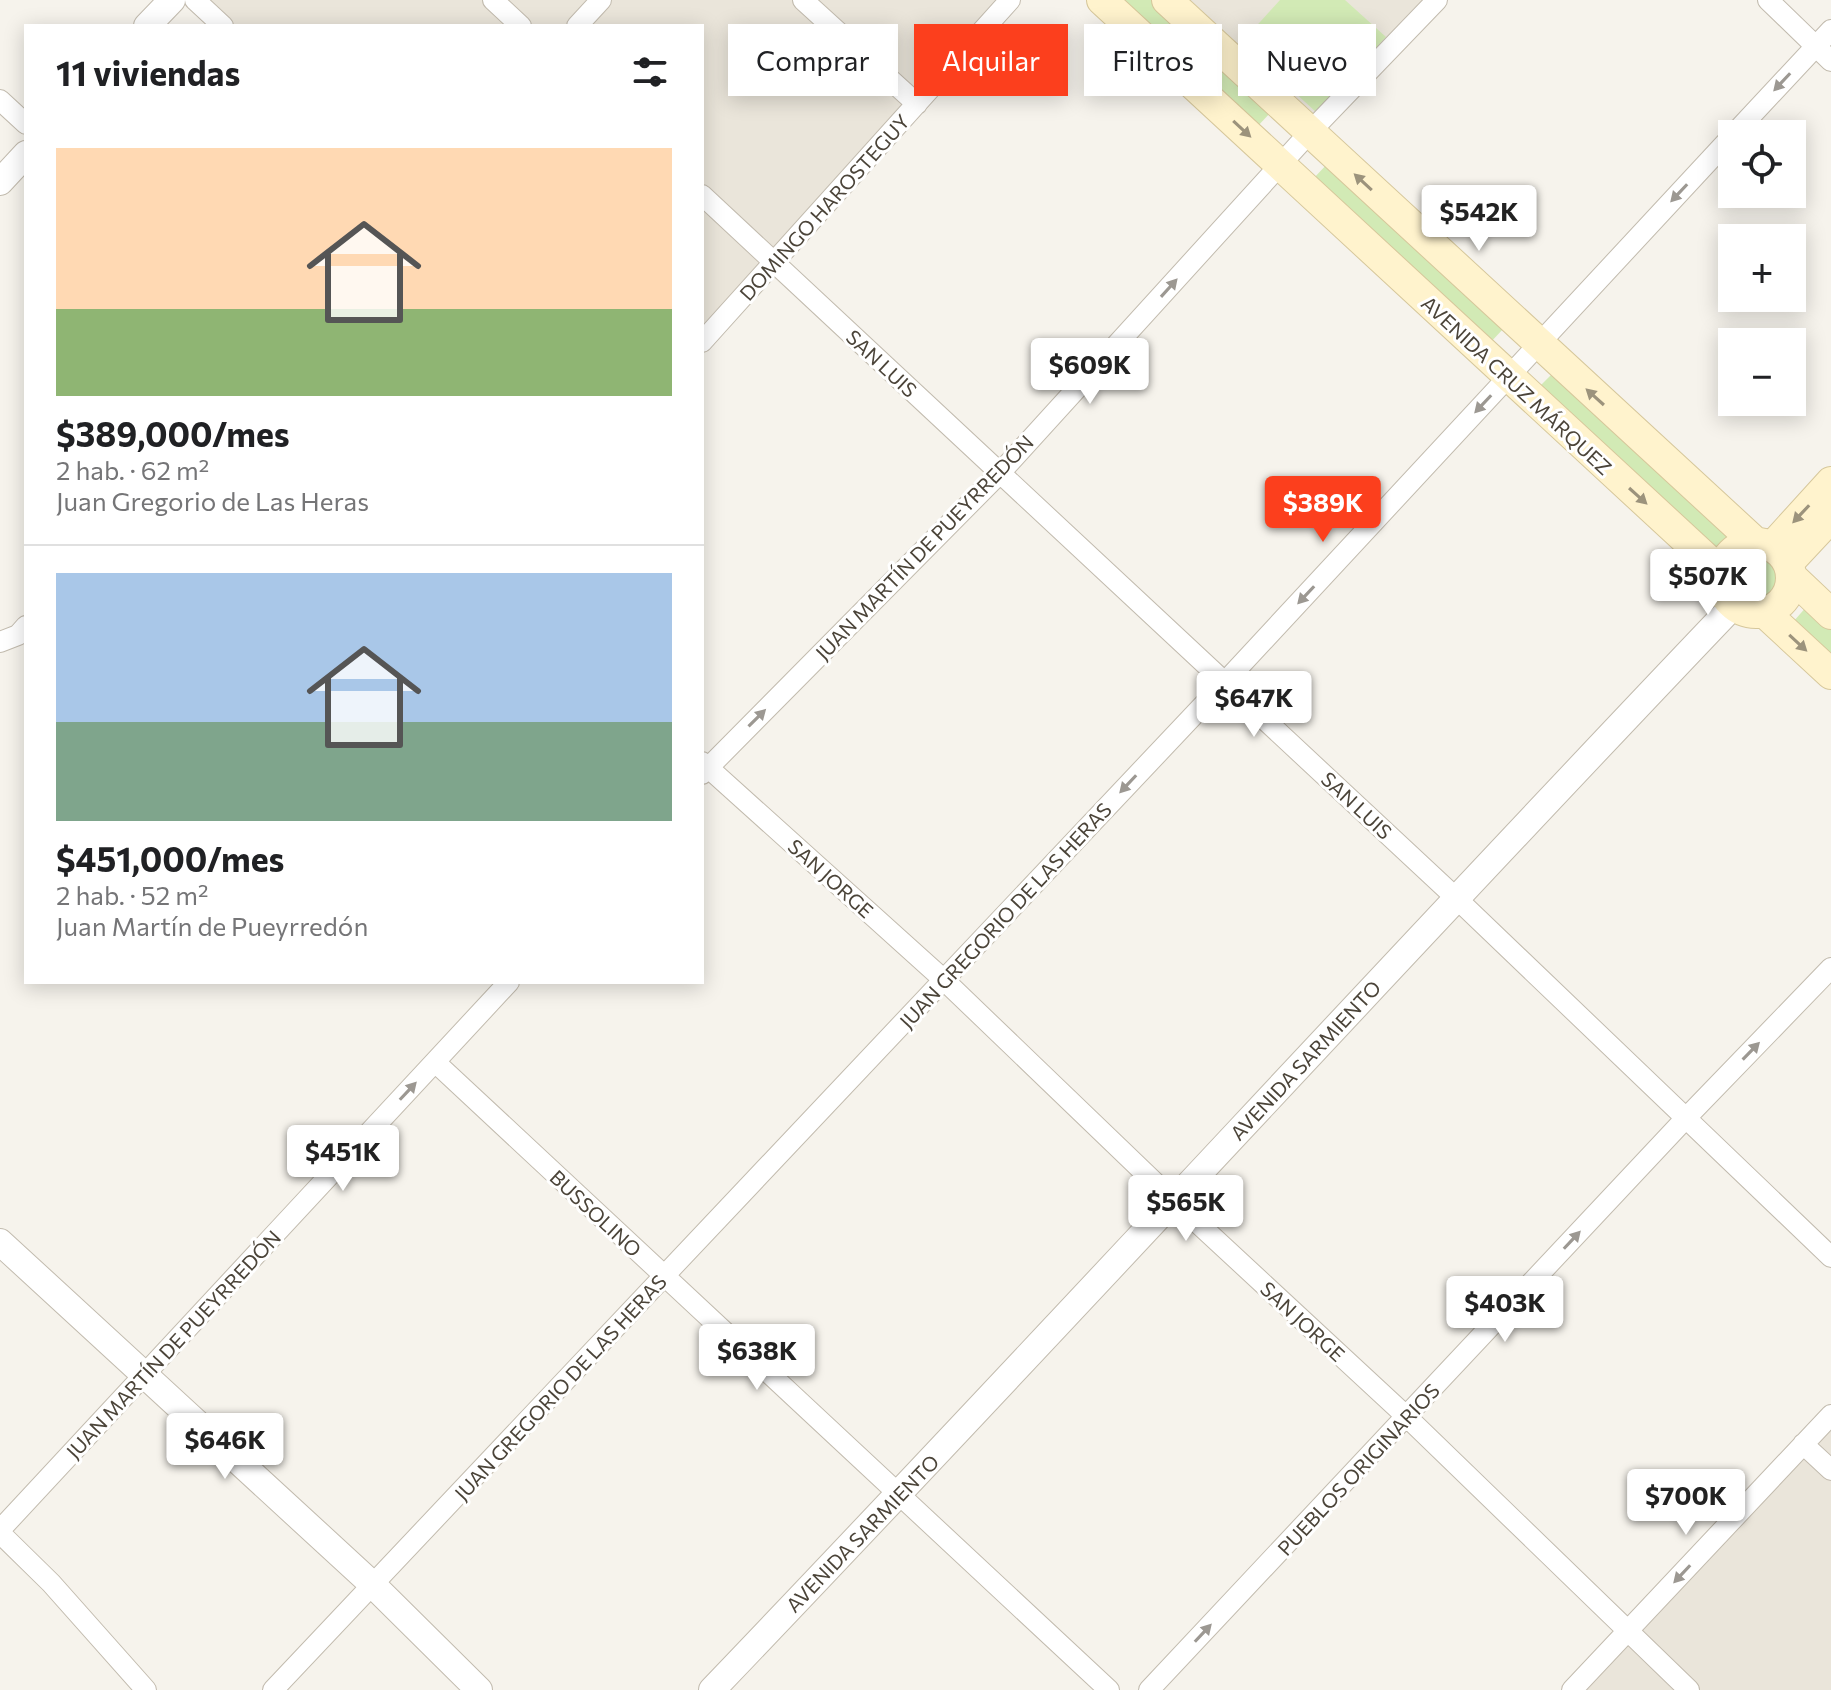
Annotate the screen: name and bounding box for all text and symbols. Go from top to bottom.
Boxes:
chip: Comprar [728,24,898,96]
chip: Alquilar [914,24,1068,96]
chip: Filtros [1084,24,1222,96]
chip: Nuevo [1238,24,1376,96]
icon: filters [628,50,672,94]
text: 11 viviendas [56,51,240,93]
one-way arrow [1774,72,1792,91]
street label: DOMINGO HAROSTEGUY [734,109,914,305]
one-way arrow [1232,120,1251,138]
map controls [1718,120,1806,416]
button: locate [1718,120,1806,208]
one-way arrow [1354,173,1373,191]
one-way arrow [1670,183,1688,202]
pin: $542K [1423,185,1535,253]
text: $542K [1440,195,1518,226]
icon: home [292,200,436,344]
button: + [1718,224,1806,312]
one-way arrow [1159,278,1177,297]
street label: AVENIDA CRUZ MÁRQUEZ [1417,291,1617,479]
street label: SAN LUIS [842,324,922,402]
button: − [1718,328,1806,416]
pin: $609K [1034,338,1146,406]
text: $609K [1049,348,1131,379]
one-way arrow [1585,388,1604,406]
one-way arrow [1474,395,1492,414]
text: $389,000/mes [56,412,290,454]
street label: JUAN MARTÍN DE PUEYRREDÓN [810,430,1038,664]
text: 2 hab. · 62 m² [56,454,209,485]
pin: $389K [1267,476,1379,544]
text: Juan Gregorio de Las Heras [56,485,369,516]
text: $389K [1283,486,1363,517]
one-way arrow [1628,487,1647,505]
one-way arrow [1793,505,1811,524]
pin: $507K [1652,549,1764,617]
text: $507K [1668,559,1748,590]
one-way arrow [1297,585,1315,604]
icon: home [292,625,436,769]
one-way arrow [1788,634,1807,652]
pin: $647K [1198,671,1310,739]
text: $647K [1215,681,1293,712]
one-way arrow [747,709,765,728]
street label: SAN LUIS [1317,766,1397,844]
one-way arrow [1120,775,1138,794]
street label: JUAN GREGORIO DE LAS HERAS [894,797,1116,1033]
street label: SAN JORGE [783,834,879,922]
text: $451,000/mes [56,837,284,879]
text: 2 hab. · 52 m² [56,879,208,910]
text: Juan Martín de Pueyrredón [56,910,368,941]
street label: AVENIDA SARMIENTO [1225,975,1385,1145]
one-way arrow [1741,1042,1760,1061]
one-way arrow [398,1082,416,1101]
pin: $451K [287,1125,399,1193]
text: $451K [305,1135,381,1166]
street label: BUSSOLINO [545,1165,647,1261]
pin: $565K [1130,1175,1242,1243]
text: $565K [1146,1185,1226,1216]
street label: JUAN MARTÍN DE PUEYRREDÓN [61,1225,285,1463]
one-way arrow [1563,1231,1581,1250]
street label: JUAN GREGORIO DE LAS HERAS [449,1269,671,1505]
street label: SAN JORGE [1256,1276,1350,1366]
pin: $403K [1449,1276,1561,1344]
text: $403K [1464,1286,1546,1317]
pin: $638K [701,1324,813,1392]
text: $638K [717,1334,797,1365]
street label: PUEBLOS ORIGINARIOS [1272,1378,1444,1560]
pin: $646K [169,1413,281,1481]
text: $646K [184,1423,266,1454]
street label: AVENIDA SARMIENTO [781,1449,943,1617]
pin: $700K [1630,1469,1742,1537]
text: $700K [1645,1479,1727,1510]
one-way arrow [1673,1564,1691,1583]
one-way arrow [1193,1624,1211,1643]

